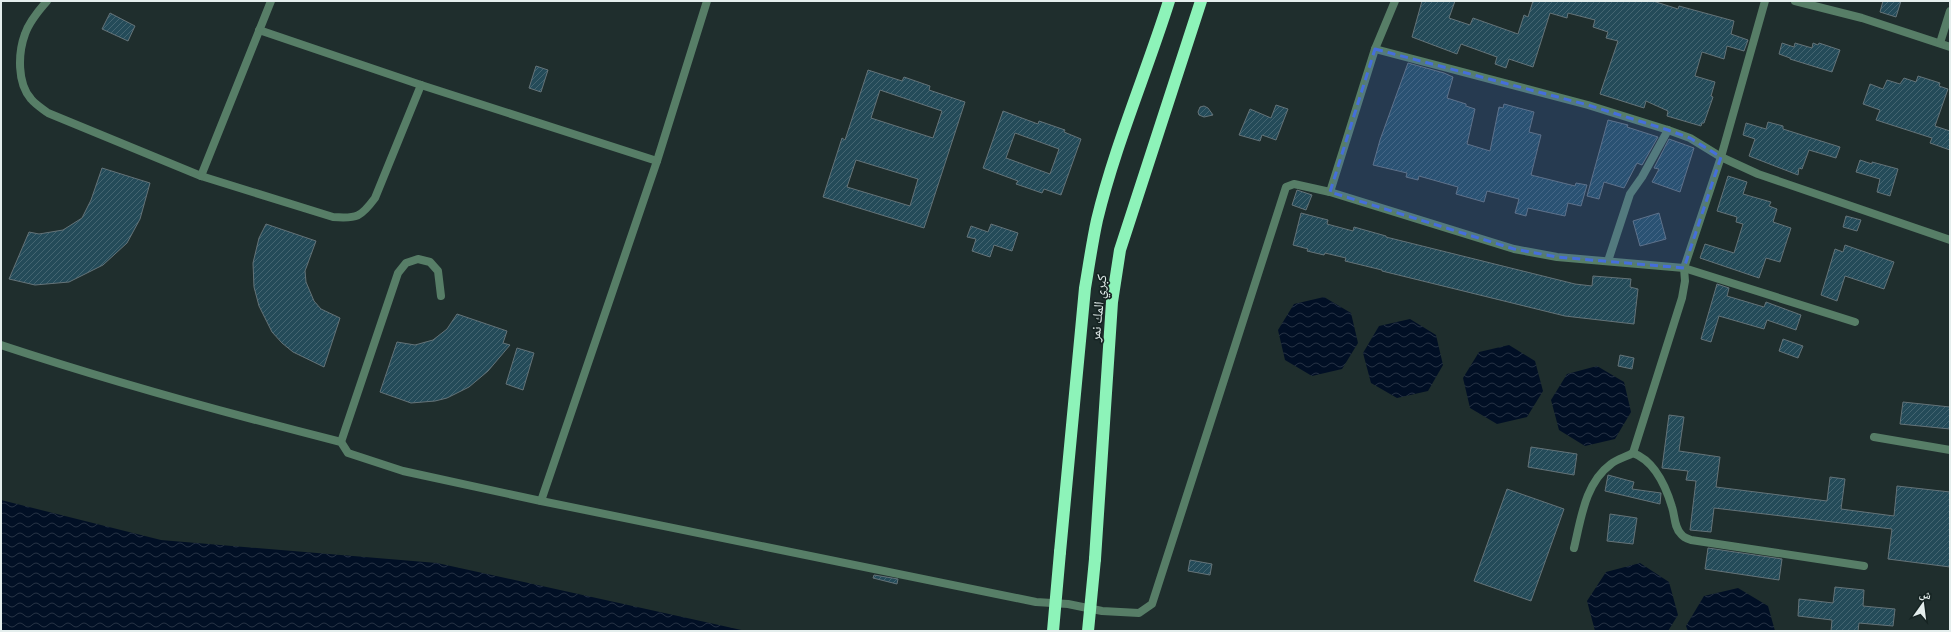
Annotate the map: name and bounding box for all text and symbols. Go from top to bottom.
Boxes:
street label: كبري المك نمر [1084,273,1113,344]
north arrow [1903,584,1943,624]
text: ش [1918,585,1933,604]

